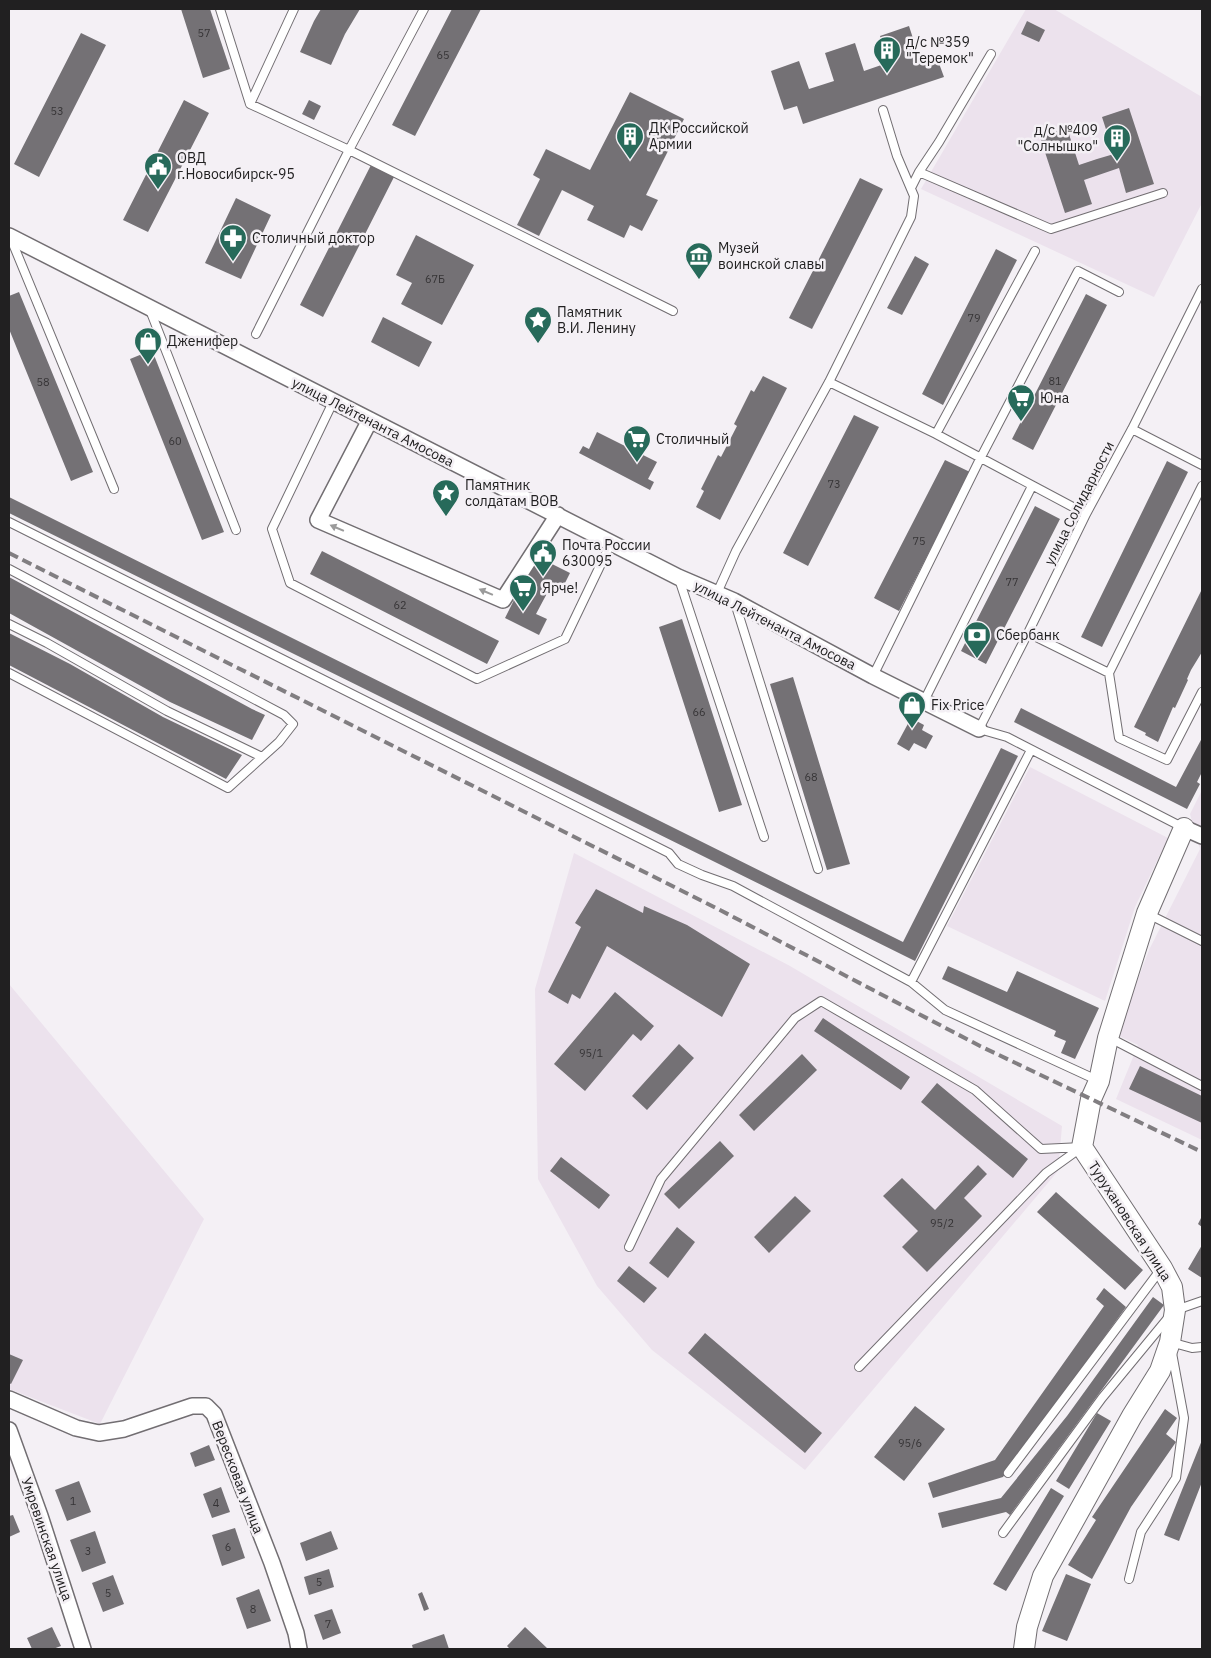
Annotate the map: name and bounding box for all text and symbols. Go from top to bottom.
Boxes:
house number: 57 [197,26,211,40]
place label: д/с №359 "Теремок" [906,33,974,67]
building icon: д/с №359 "Теремок" [872,35,902,74]
house number: 65 [436,48,450,62]
house number: 53 [50,104,64,118]
place label: ДК Российской Армии [649,119,749,153]
building icon: ДК Российской Армии [615,121,645,160]
place label: д/с №409 "Солнышко" [1017,121,1098,155]
building icon: д/с №409 "Солнышко" [1102,123,1132,162]
place label: ОВД г.Новосибирск-95 [177,149,295,183]
public building icon: ОВД г.Новосибирск-95 [143,151,173,190]
pharmacy icon: Столичный доктор [218,223,248,262]
place label: Столичный доктор [252,229,375,247]
place label: Музей воинской славы [718,239,824,273]
museum icon: Музей воинской славы [684,241,714,280]
house number: 67Б [425,272,445,286]
place label: Памятник В.И. Ленину [557,303,636,337]
place icon: Памятник В.И. Ленину [523,305,553,344]
house number: 79 [967,311,981,325]
shop icon: Дженифер [133,326,163,365]
place label: Дженифер [167,332,238,350]
street label: улица Лейтенанта Амосова [289,373,457,471]
house number: 81 [1048,374,1062,388]
house number: 58 [36,375,50,389]
supermarket icon: Юна [1006,383,1036,422]
place label: Юна [1040,389,1070,407]
supermarket icon: Столичный [622,424,652,463]
place label: Столичный [656,430,729,448]
house number: 60 [168,434,182,448]
street label: улица Солидарности [1040,438,1118,568]
place label: Памятник солдатам ВОВ [465,476,558,510]
house number: 73 [827,477,841,491]
place icon: Памятник солдатам ВОВ [431,478,461,517]
one-way arrow [330,524,344,532]
house number: 75 [912,534,926,548]
place label: Почта России 630095 [562,536,651,570]
public building icon: Почта России 630095 [528,538,558,577]
supermarket icon: Ярче! [508,573,538,612]
house number: 77 [1005,575,1019,589]
street label: улица Лейтенанта Амосова [691,576,859,674]
place label: Ярче! [542,579,578,597]
one-way arrow [479,588,493,596]
house number: 62 [393,598,407,612]
bank icon: Сбербанк [962,620,992,659]
place label: Сбербанк [996,626,1060,644]
shop icon: Fix Price [897,690,927,729]
place label: Fix Price [931,696,985,714]
house number: 66 [692,705,706,719]
house number: 68 [804,770,818,784]
house number: 95/1 [579,1046,603,1060]
street label: Турухановская улица [1084,1158,1176,1285]
house number: 95/2 [930,1216,954,1230]
street label: Вересковая улица [208,1418,268,1537]
house number: 95/6 [898,1436,922,1450]
street label: Умревинская улица [17,1475,77,1604]
house number: 1 [70,1494,77,1508]
house number: 4 [213,1496,220,1510]
house number: 6 [225,1540,231,1554]
house number: 3 [85,1544,91,1558]
house number: 5 [316,1575,322,1589]
house number: 5 [105,1586,111,1600]
house number: 8 [250,1602,256,1616]
house number: 7 [325,1617,331,1631]

